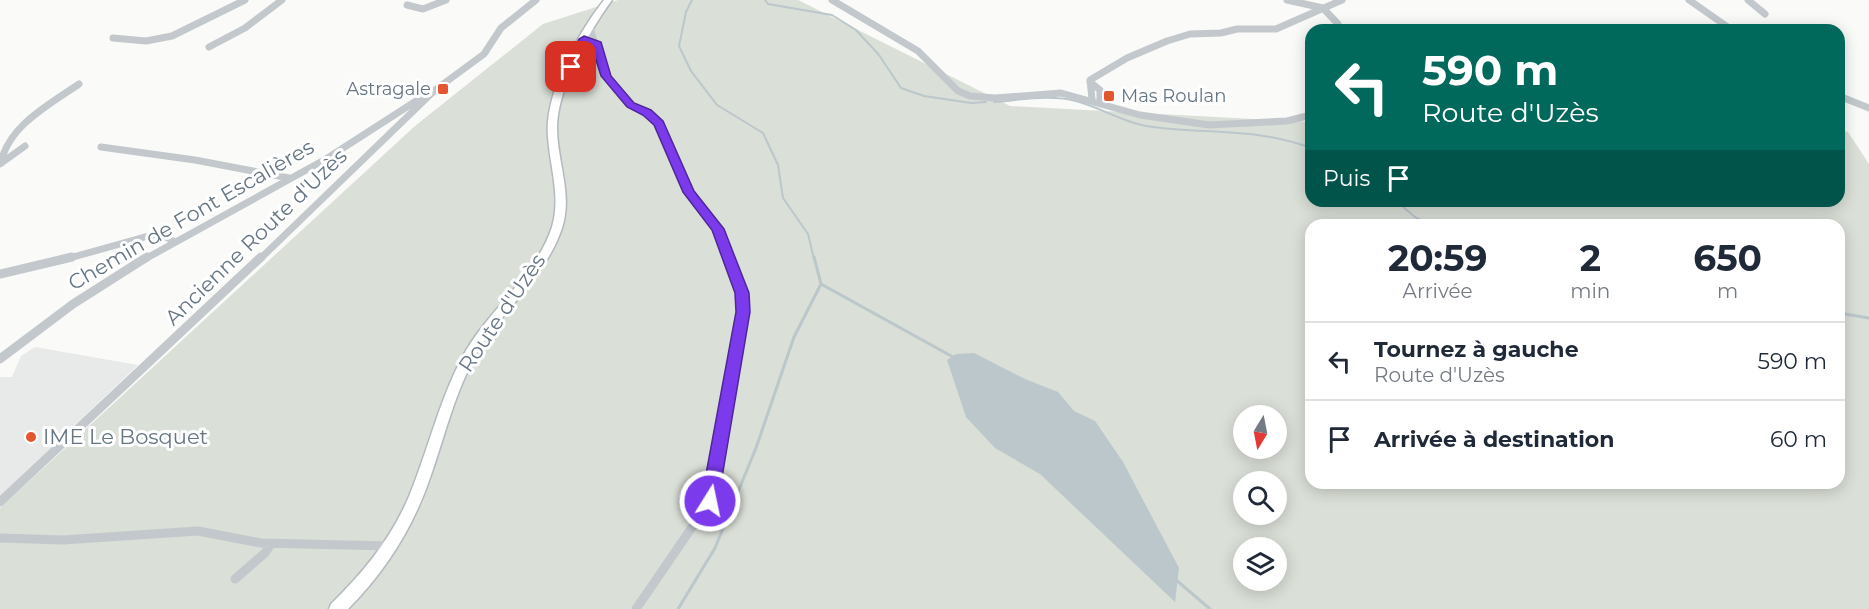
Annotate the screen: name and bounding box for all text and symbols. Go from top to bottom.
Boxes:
pin [545,41,596,92]
text: 590 m [1422,44,1558,96]
icon: left [1323,48,1401,126]
icon: arrive [554,50,587,83]
place label: Astragale [346,78,431,100]
marker: Astragale [436,82,450,96]
place label: Mas Roulan [1121,85,1226,107]
marker: Mas Roulan [1102,89,1116,103]
text: Route d'Uzès [1422,96,1599,129]
street label: Chemin de Font Escalières [63,134,318,295]
street label: Ancienne Route d'Uzès [159,143,352,330]
icon: arrive [1382,162,1415,195]
text: Puis [1323,165,1370,192]
text: 20:59 [1388,236,1487,280]
text: 2 [1580,236,1601,280]
text: 650 [1693,236,1762,280]
street label: Route d'Uzès [453,249,550,377]
text: Arrivée [1403,279,1473,303]
text: min [1570,279,1610,303]
text: m [1717,279,1738,303]
text: Tournez à gauche [1374,336,1579,363]
icon: left [1323,345,1356,378]
text: 590 m [1757,348,1827,375]
text: Route d'Uzès [1374,363,1505,387]
north arrow [1233,405,1287,459]
map controls [1233,405,1287,591]
icon: arrive [1323,423,1356,456]
place label: IME Le Bosquet [43,424,208,449]
text: Arrivée à destination [1374,426,1614,453]
text: 60 m [1770,426,1827,453]
marker: IME Le Bosquet [24,430,38,444]
position arrow [678,469,742,533]
button: search [1233,471,1287,525]
button: layers [1233,537,1287,591]

